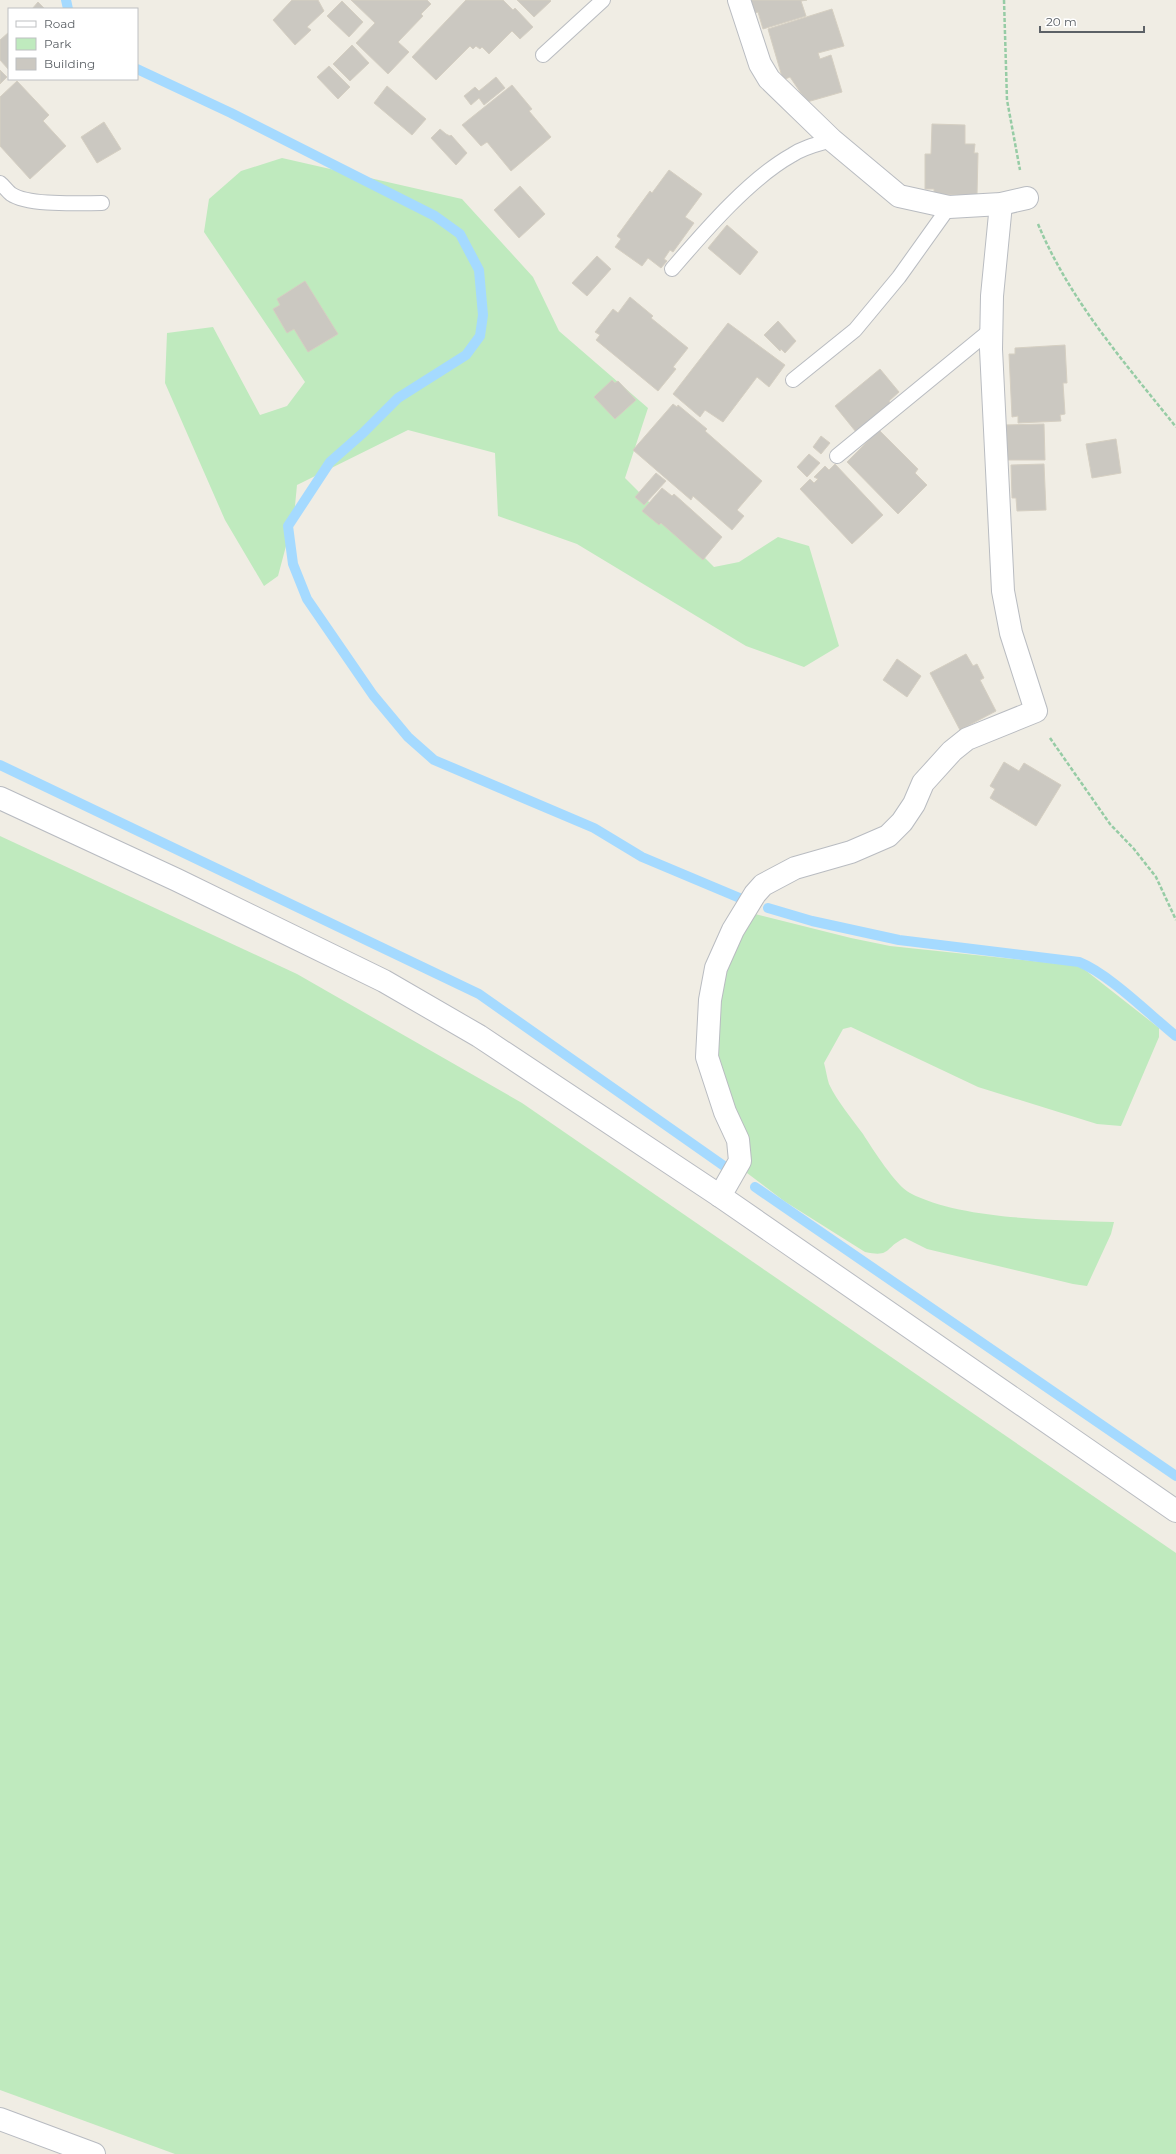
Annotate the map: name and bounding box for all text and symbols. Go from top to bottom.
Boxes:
legend [8,8,138,80]
scale bar [1040,8,1144,34]
text: 20 m [1046,14,1077,29]
text: Road [44,16,75,31]
text: Park [44,36,72,51]
text: Building [44,56,95,71]

